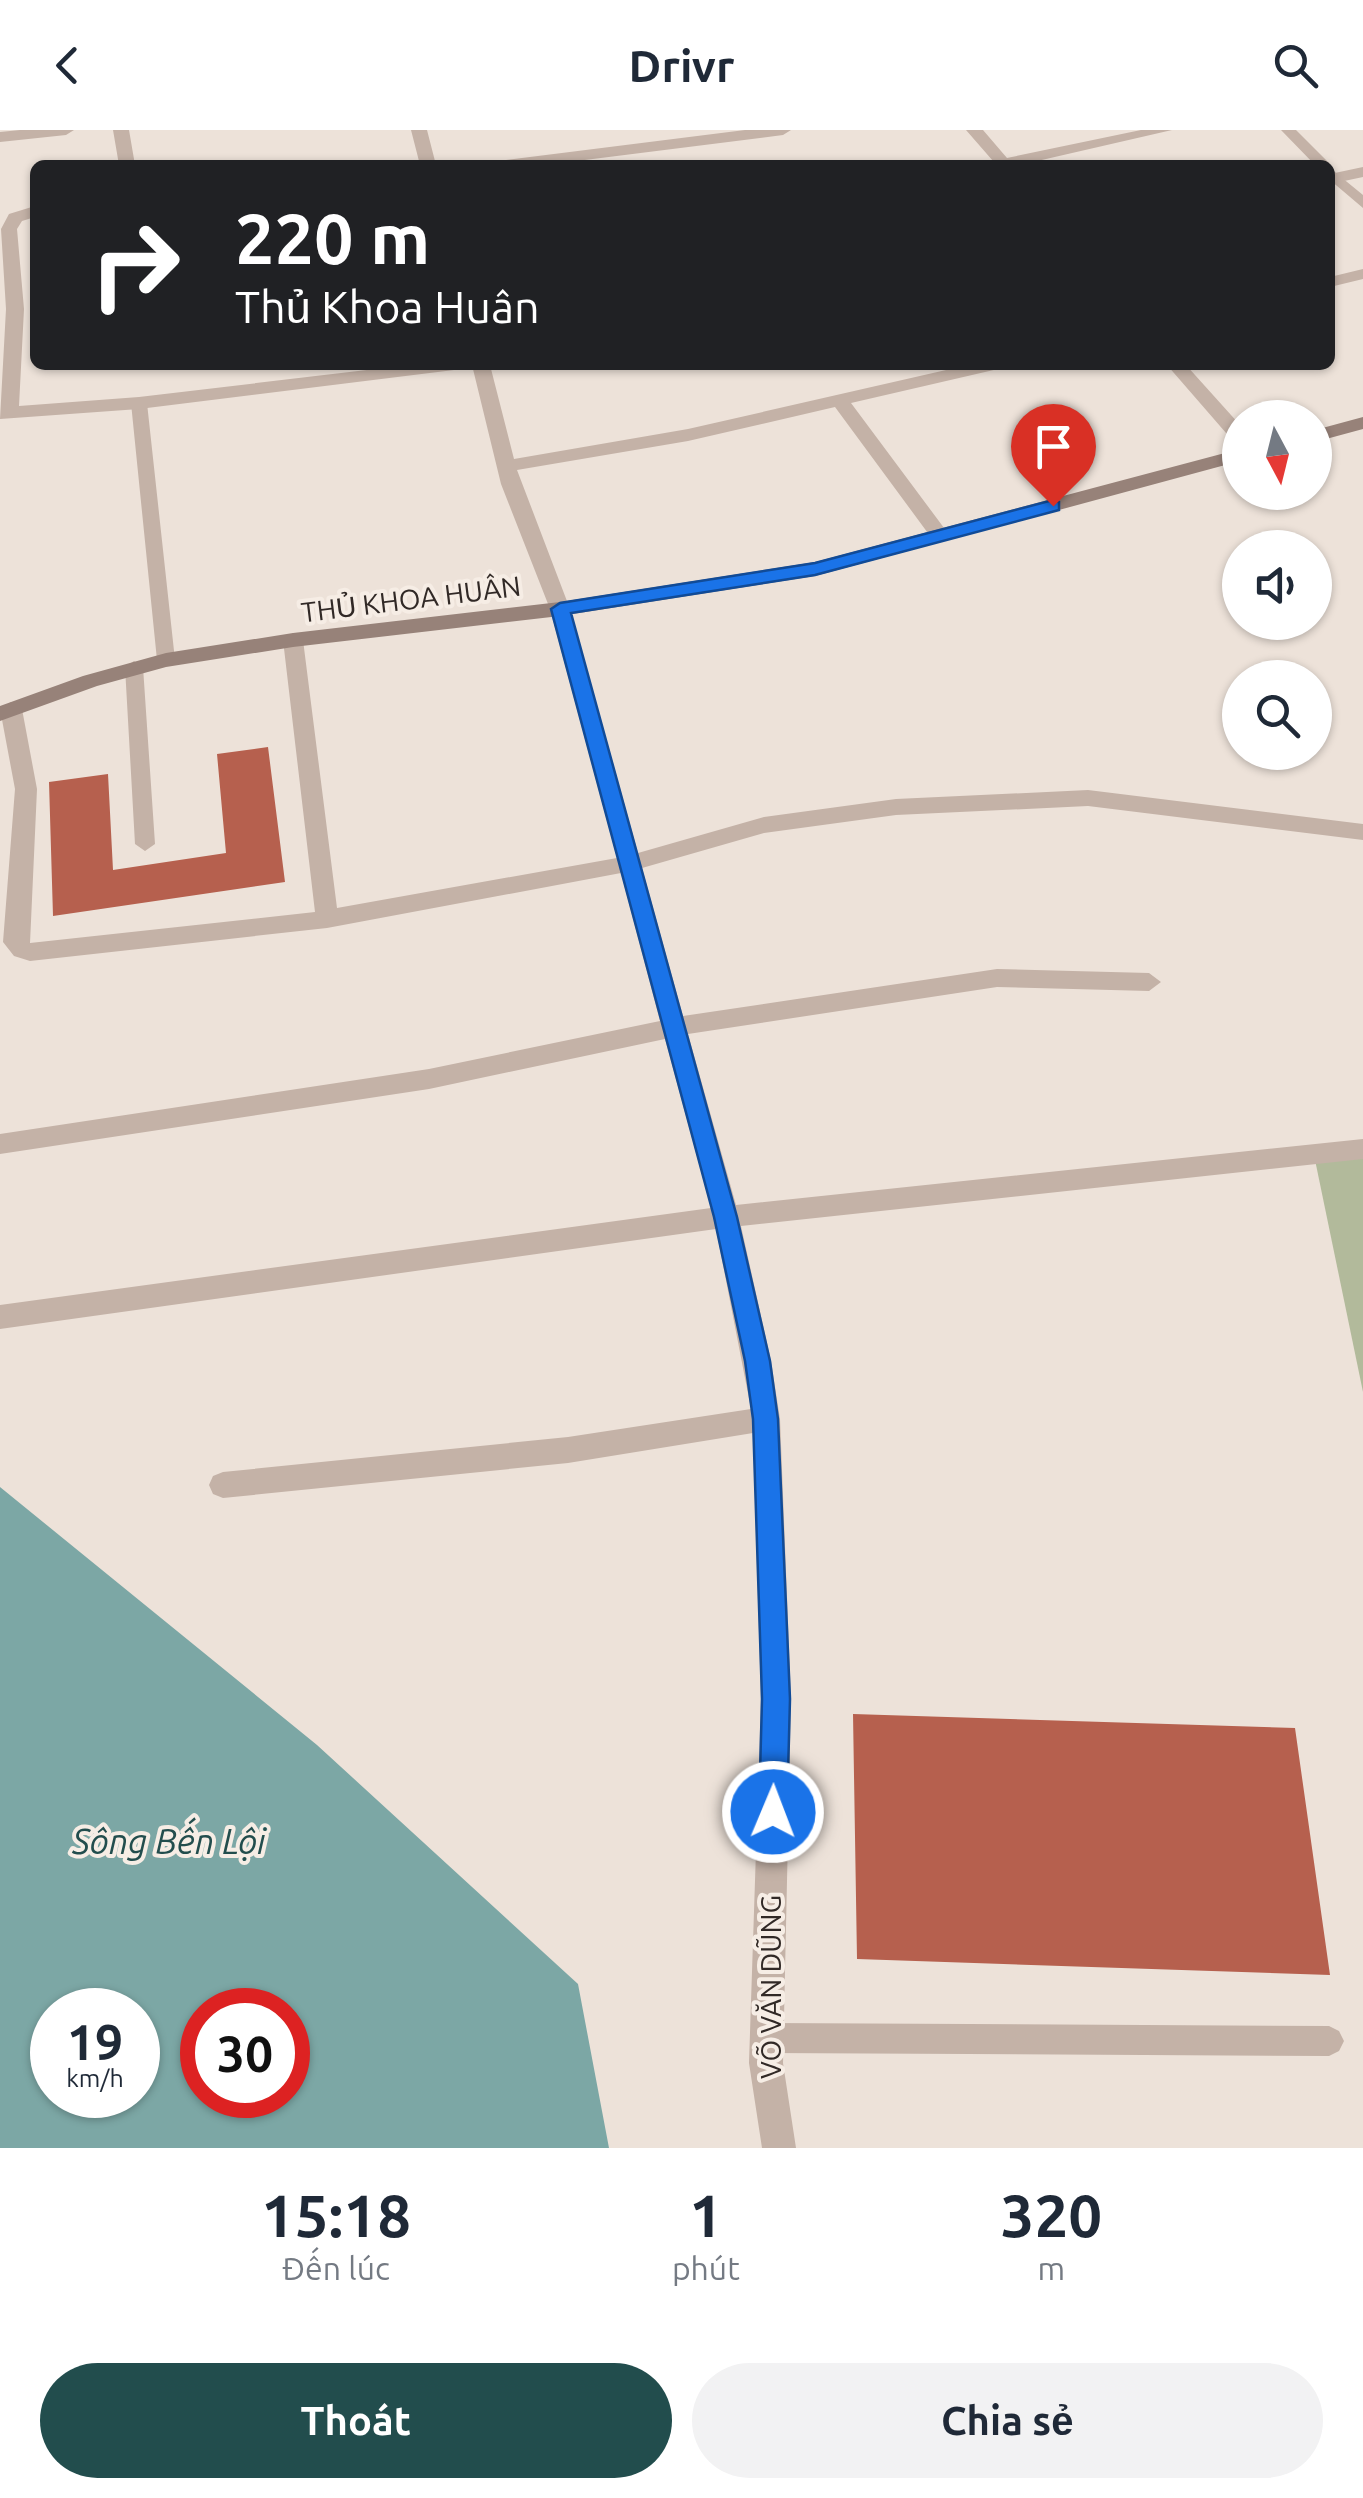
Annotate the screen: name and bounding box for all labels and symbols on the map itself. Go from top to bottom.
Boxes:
north arrow [1222,400,1332,510]
pin [1011,404,1096,507]
street label: THỦ KHOA HUÂN [299,569,523,627]
position arrow [721,1760,825,1864]
water label: Sông Bến Lội [71,1817,267,1861]
street label: VÕ VĂN DŨNG [755,1895,786,2079]
speed limit sign: 30 [180,1988,310,2118]

